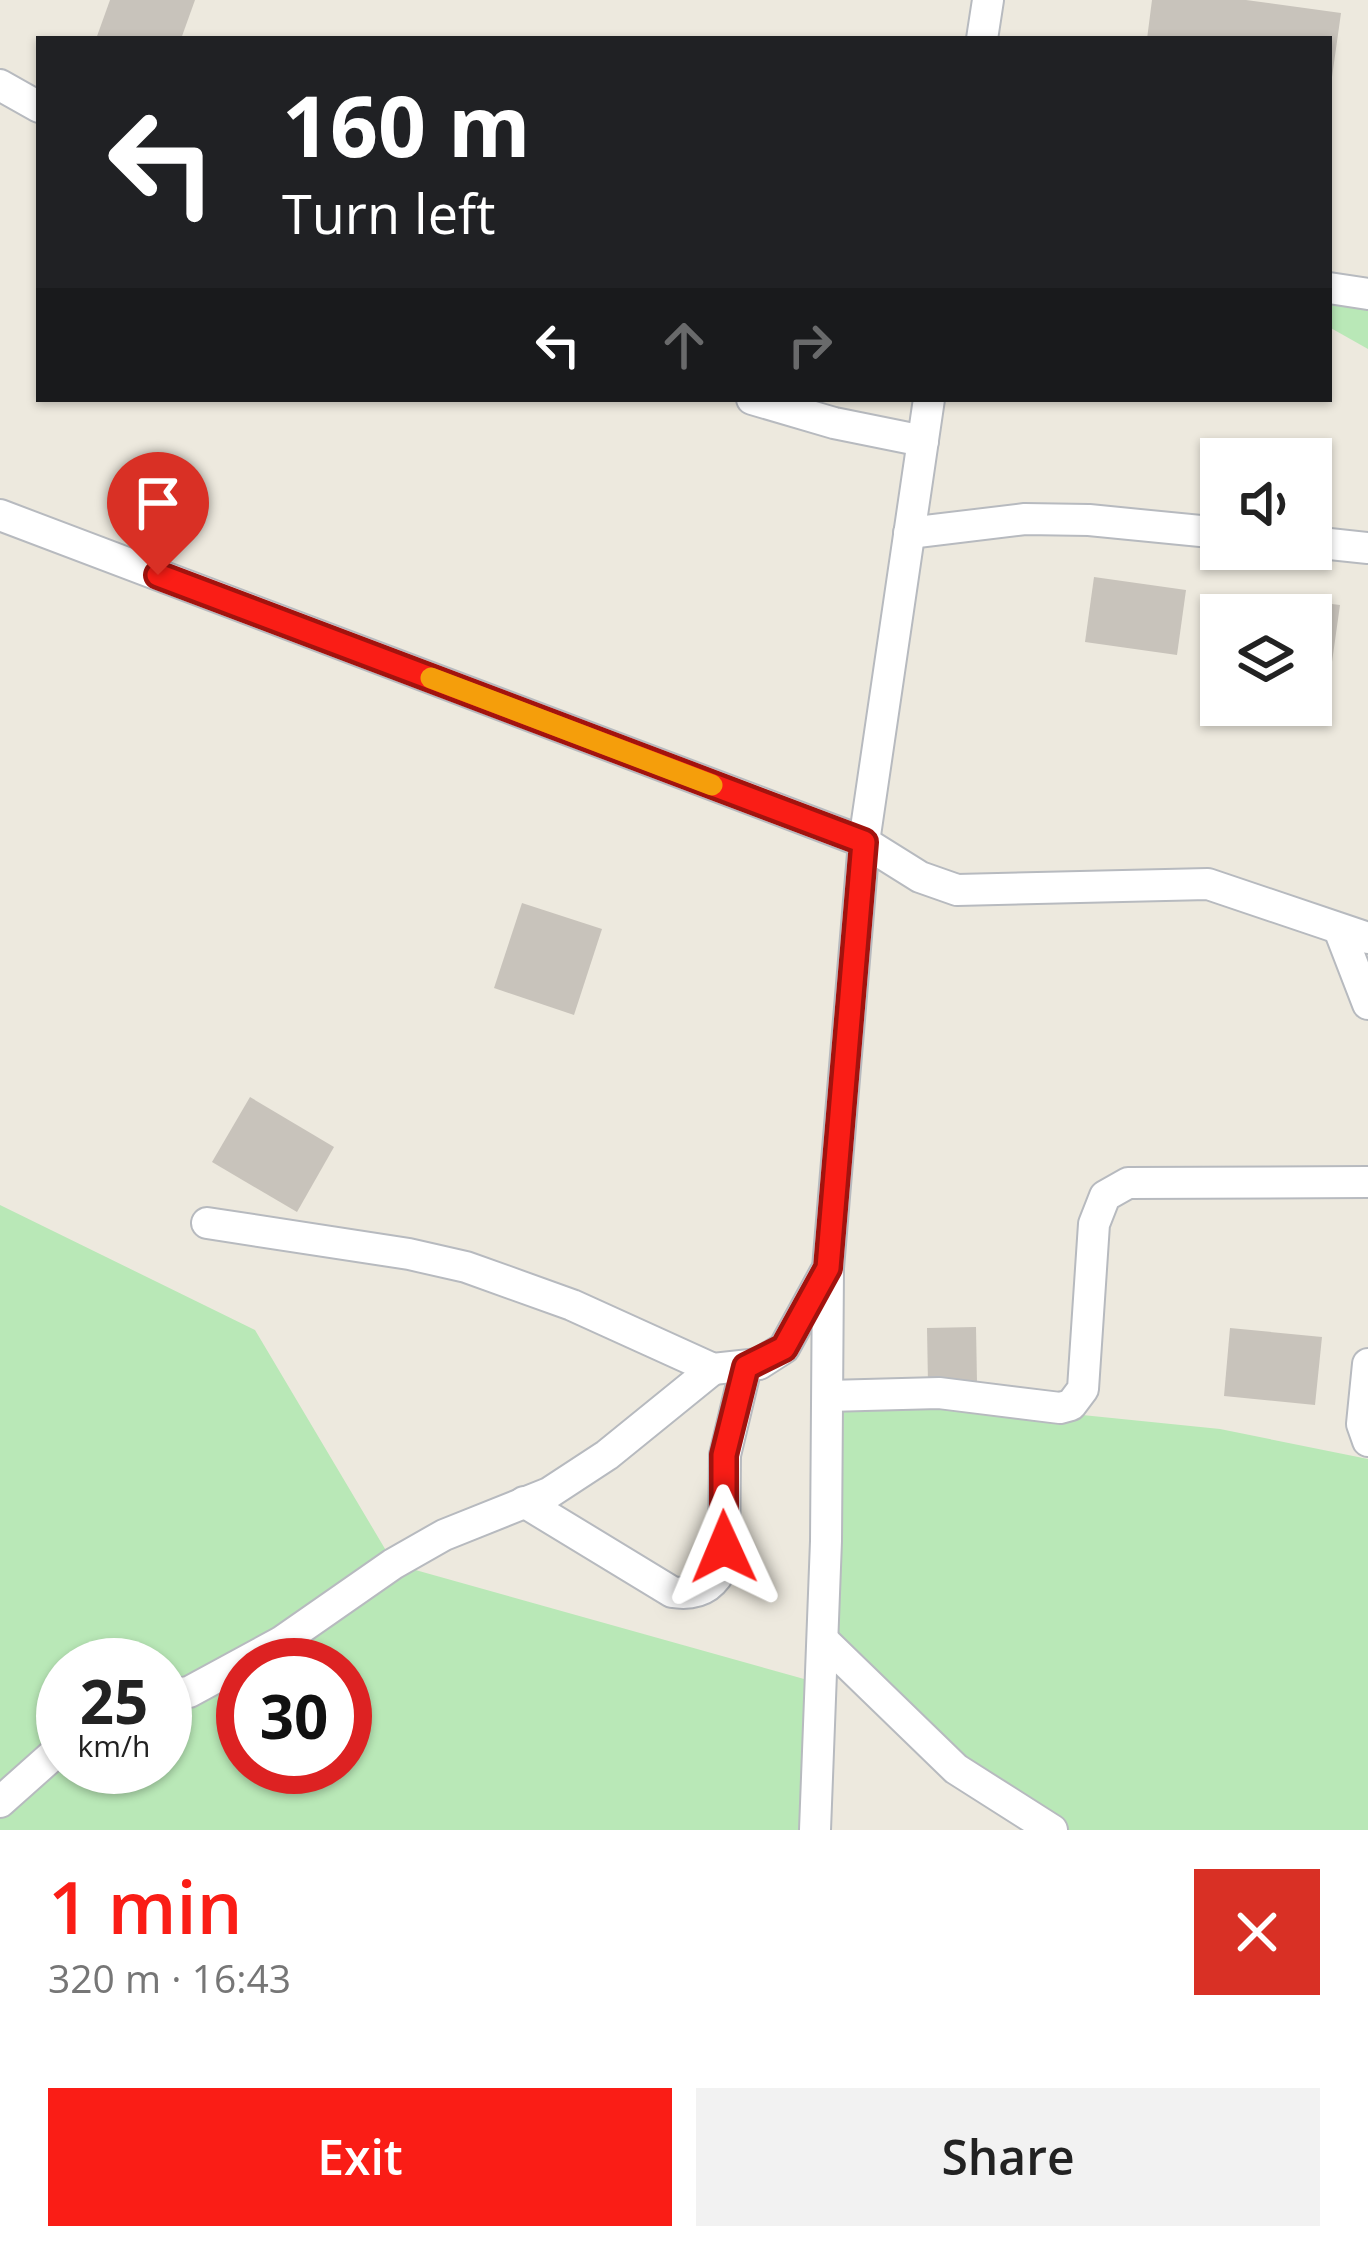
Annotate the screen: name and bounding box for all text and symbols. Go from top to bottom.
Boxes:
text: 160 m [282,67,530,182]
icon: left [84,84,240,240]
text: Turn left [282,176,495,250]
icon: left [525,312,591,378]
icon: ahead [651,312,717,378]
icon: right [777,312,843,378]
map controls [1200,438,1332,726]
button: sound [1200,438,1332,570]
pin [107,452,209,575]
icon: arrive [125,470,191,536]
button: layers [1200,594,1332,726]
position arrow [661,1484,787,1610]
speed limit sign: 30 [216,1638,372,1794]
text: 25 [80,1660,148,1742]
text: km/h [78,1725,150,1766]
text: 1 min [48,1857,242,1955]
button: close [1194,1869,1320,1995]
text: 320 m · 16:43 [48,1951,291,2004]
button: Exit [48,2088,672,2226]
button: Share [696,2088,1320,2226]

